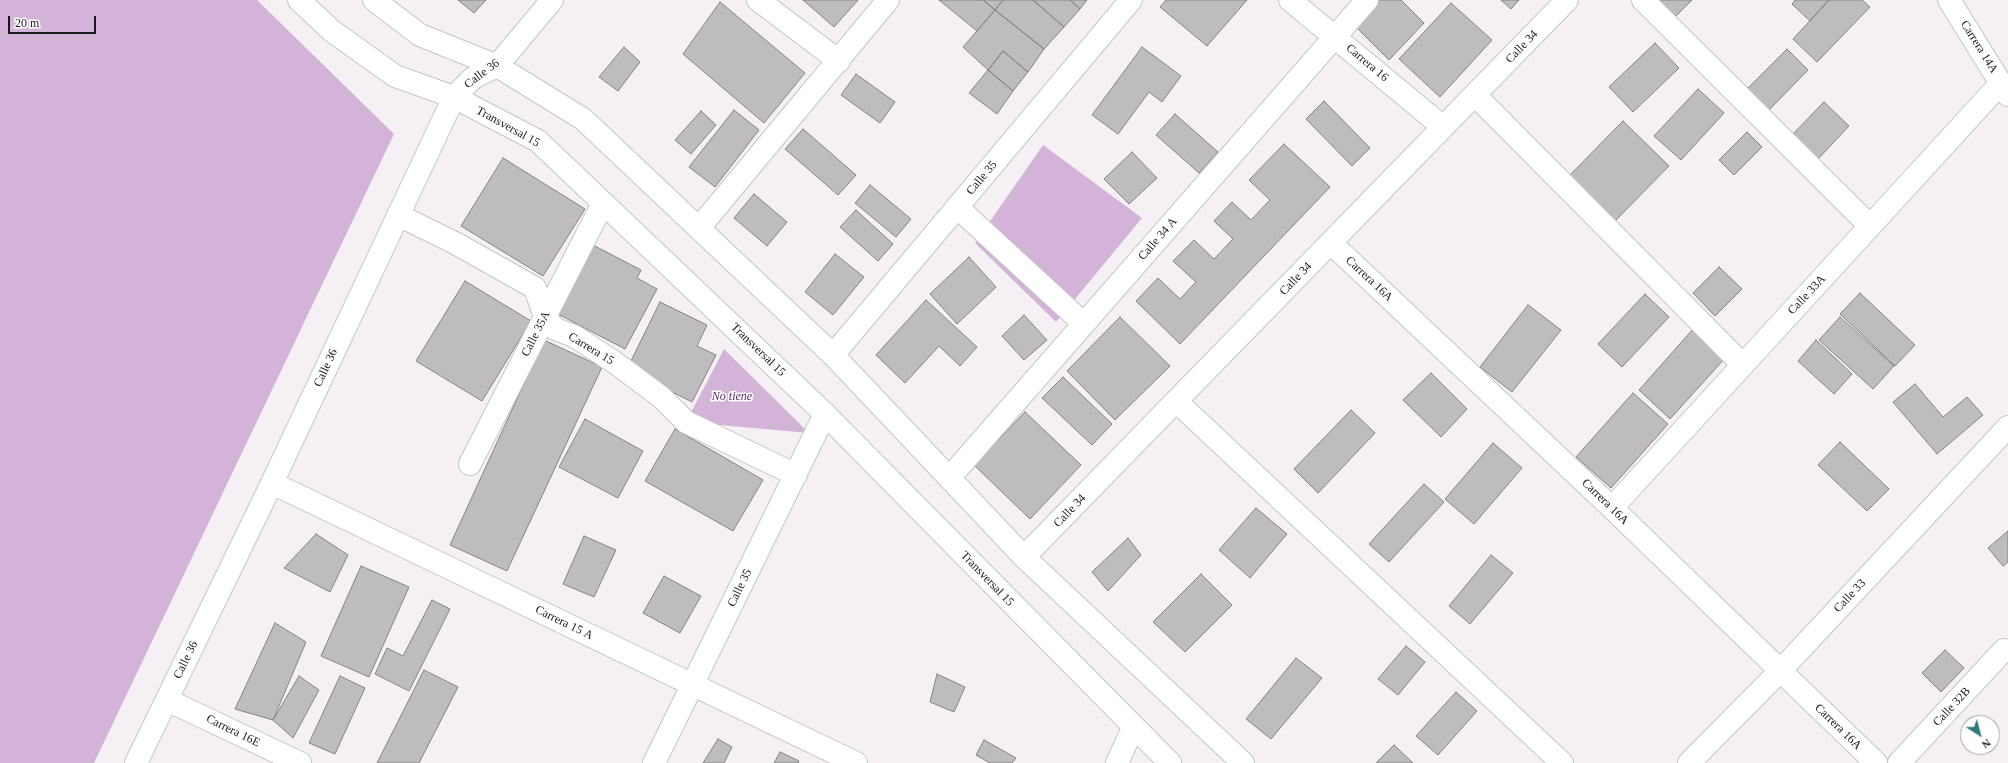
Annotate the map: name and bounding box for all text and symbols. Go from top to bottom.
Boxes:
scale bar [10,8,98,34]
text: 20 m [15,16,39,30]
street label: Carrera 14A [1957,18,2001,76]
street label: Calle 34 [1503,27,1541,67]
street label: Carrera 16 [1343,41,1391,85]
street label: Calle 36 [462,56,502,92]
street label: Transversal 15 [474,104,542,150]
street label: Calle 35 [964,158,1000,198]
street label: Calle 34 A [1136,215,1180,263]
street label: Carrera 16A [1342,253,1396,305]
street label: Calle 34 [1277,259,1315,299]
street label: Calle 33A [1785,272,1829,318]
street label: Calle 35A [518,309,554,359]
street label: Transversal 15 [728,320,788,380]
street label: Carrera 15 [565,330,617,368]
street label: Calle 36 [311,347,341,389]
park label: No tiene [712,390,752,404]
street label: Carrera 16A [1579,476,1631,528]
street label: Calle 34 [1051,491,1089,531]
street label: Transversal 15 [957,549,1017,609]
street label: Calle 35 [725,567,755,609]
street label: Calle 33 [1831,576,1869,616]
street label: Carrera 15 A [533,603,595,643]
street label: Calle 36 [171,639,201,681]
street label: Calle 32B [1930,684,1974,730]
street label: Carrera 16A [1812,701,1864,753]
street label: Carrera 16E [204,712,262,750]
north arrow [1960,715,2000,755]
text: N [1980,737,1993,751]

